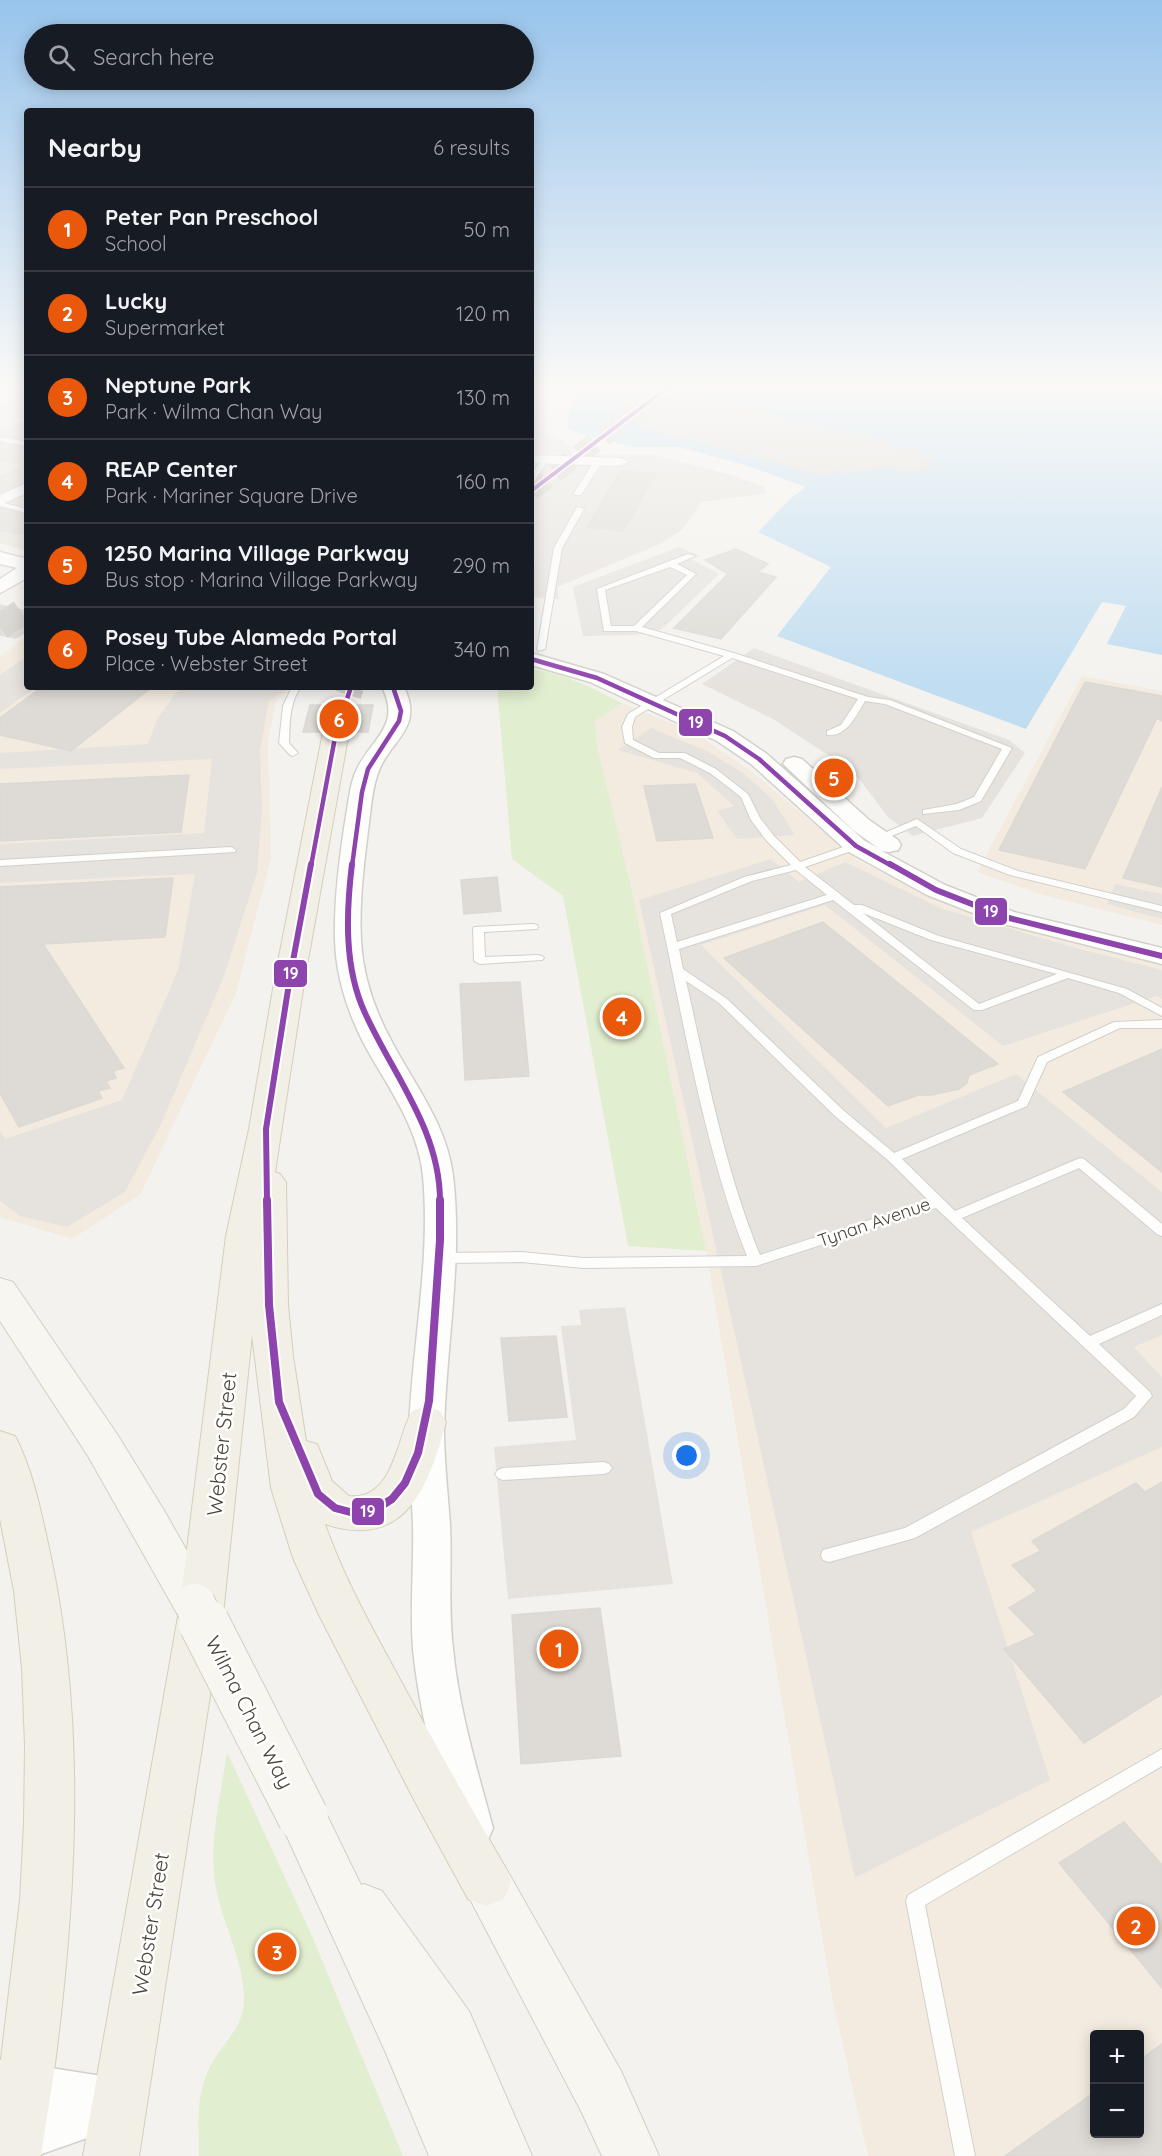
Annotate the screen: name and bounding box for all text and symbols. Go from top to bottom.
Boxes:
search box [24,24,534,90]
icon: search [45,41,78,74]
text: Search here [93,43,214,71]
text: Nearby [48,131,142,164]
text: 6 results [433,135,510,160]
text: Peter Pan Preschool [105,203,319,231]
text: 1 [64,217,71,242]
text: 50 m [464,217,510,242]
text: School [105,231,167,256]
text: Lucky [105,287,167,315]
text: 2 [62,301,73,326]
text: 120 m [456,301,510,326]
text: Supermarket [105,315,225,340]
text: Neptune Park [105,371,251,399]
text: 3 [62,385,73,410]
text: 130 m [457,385,510,410]
text: Park · Wilma Chan Way [105,399,322,424]
text: REAP Center [105,455,238,483]
text: 4 [62,469,73,494]
text: 160 m [456,469,510,494]
text: Park · Mariner Square Drive [105,483,358,508]
text: 1250 Marina Village Parkway [105,539,409,567]
text: 5 [62,553,73,578]
text: 290 m [452,553,510,578]
text: Bus stop · Marina Village Parkway [105,567,418,592]
text: Posey Tube Alameda Portal [105,623,397,651]
text: 6 [62,637,73,662]
text: 340 m [453,637,510,662]
text: Place · Webster Street [105,651,308,676]
pin: 6 [320,696,358,742]
line badge: 19 [678,708,713,737]
text: 19 [688,712,704,732]
pin: 5 [814,756,854,800]
line badge: 19 [974,897,1008,926]
text: 19 [983,901,999,921]
line badge: 19 [273,959,308,988]
text: 19 [283,963,299,983]
pin: 4 [602,994,642,1040]
street label: Tynan Avenue [815,1192,933,1252]
street label: Webster Street [201,1371,241,1517]
your location [672,1441,701,1470]
line badge: 19 [351,1497,385,1526]
text: 19 [360,1501,376,1521]
pin: 1 [540,1626,578,1672]
street label: Wilma Chan Way [200,1631,300,1793]
street label: Webster Street [126,1851,174,1997]
pin: 2 [1116,1904,1156,1948]
pin: 3 [258,1930,296,1974]
map controls [1090,2030,1144,2138]
button: + [1090,2030,1144,2084]
button: − [1090,2084,1144,2138]

